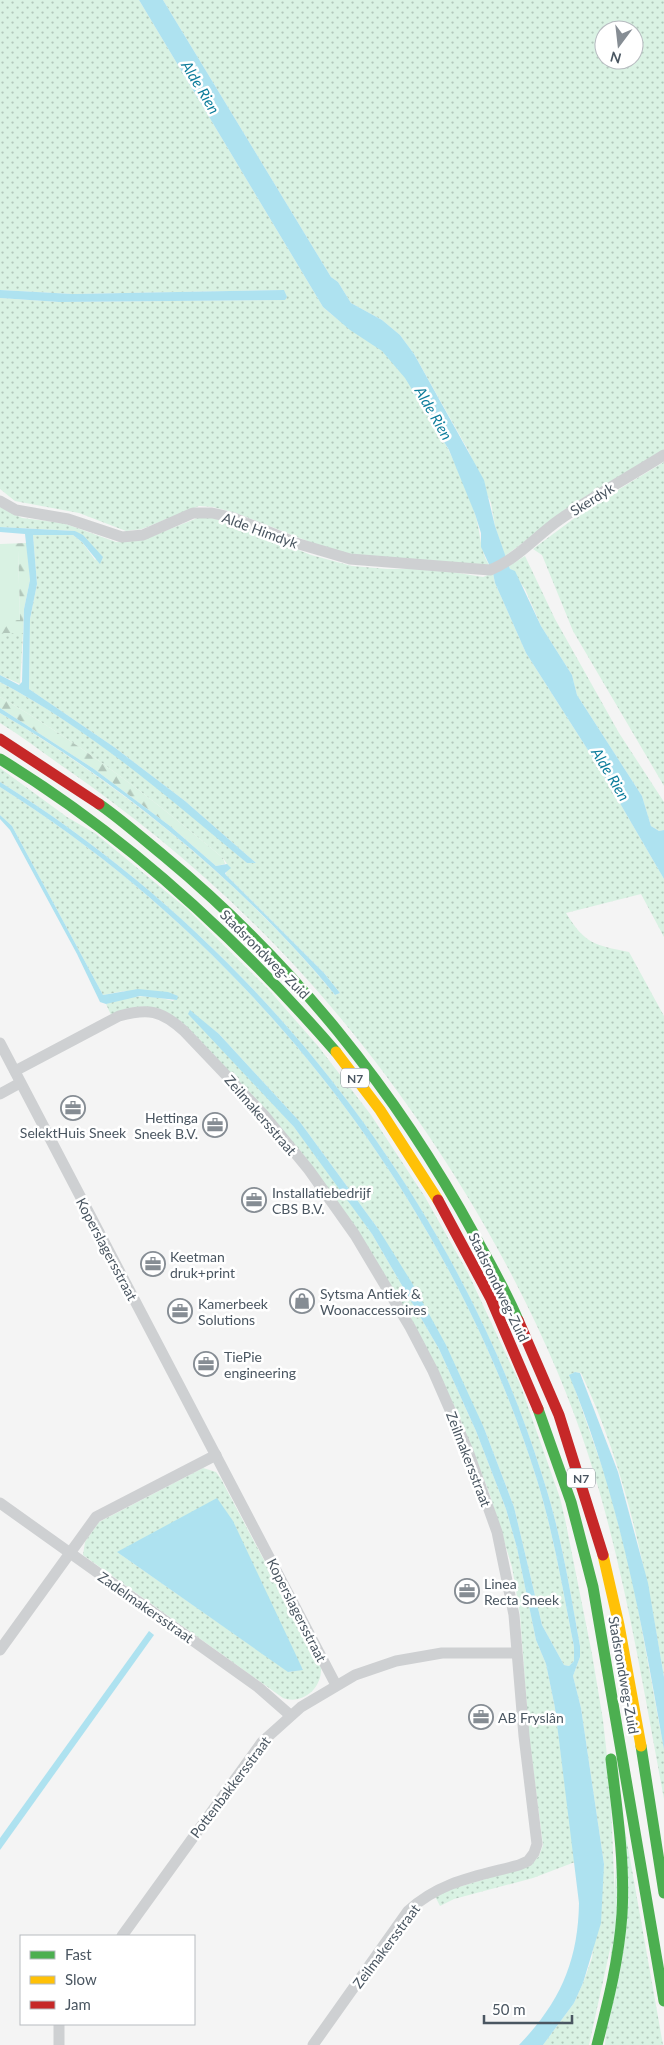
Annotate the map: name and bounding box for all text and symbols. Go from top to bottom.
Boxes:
north arrow [594,20,644,70]
text: N [608,48,623,68]
water label: Alde Rien [178,56,224,117]
water label: Alde Rien [411,382,456,443]
street label: Skerdyk [567,478,618,519]
street label: Alde Himdyk [220,508,301,552]
water label: Alde Rien [588,743,634,804]
street label: Stadsrondweg-Zuid [217,906,313,1002]
road number: N7 [341,1068,369,1088]
street label: Zeilmakersstraat [222,1071,300,1159]
office icon: SelektHuis Sneek [60,1095,86,1121]
place label: Hettinga Sneek B.V. [134,1109,198,1142]
office icon: Hettinga Sneek B.V. [202,1112,228,1138]
place label: SelektHuis Sneek [20,1124,127,1141]
place label: Installatiebedrijf CBS B.V. [272,1184,371,1217]
office icon: Installatiebedrijf CBS B.V. [241,1187,267,1213]
street label: Koperslagersstraat [73,1195,141,1303]
street label: Stadsrondweg-Zuid [465,1230,533,1344]
place label: Keetman druk+print [170,1248,235,1281]
office icon: Keetman druk+print [140,1251,166,1277]
place label: Sytsma Antiek & Woonaccessoires [320,1285,427,1318]
shop icon: Sytsma Antiek & Woonaccessoires [289,1288,315,1314]
place label: Kamerbeek Solutions [198,1295,269,1328]
office icon: Kamerbeek Solutions [167,1298,193,1324]
place label: TiePie engineering [224,1348,296,1381]
office icon: TiePie engineering [193,1351,219,1377]
street label: Zeilmakersstraat [443,1409,495,1509]
road number: N7 [567,1469,595,1488]
street label: Koperslagersstraat [264,1555,330,1665]
street label: Zadelmakersstraat [95,1568,197,1646]
place label: Linea Recta Sneek [484,1575,560,1608]
office icon: Linea Recta Sneek [454,1578,480,1604]
street label: Stadsrondweg-Zuid [605,1615,643,1735]
office icon: AB Fryslân [468,1704,494,1730]
place label: AB Fryslân [498,1709,564,1726]
street label: Pottenbakkersstraat [186,1733,274,1841]
street label: Zeilmakersstraat [349,1901,423,1991]
legend [20,1935,195,2025]
text: Fast [65,1945,92,1963]
text: Slow [65,1970,97,1988]
scale bar [484,1992,572,2024]
text: Jam [65,1995,91,2013]
text: 50 m [492,2000,526,2018]

